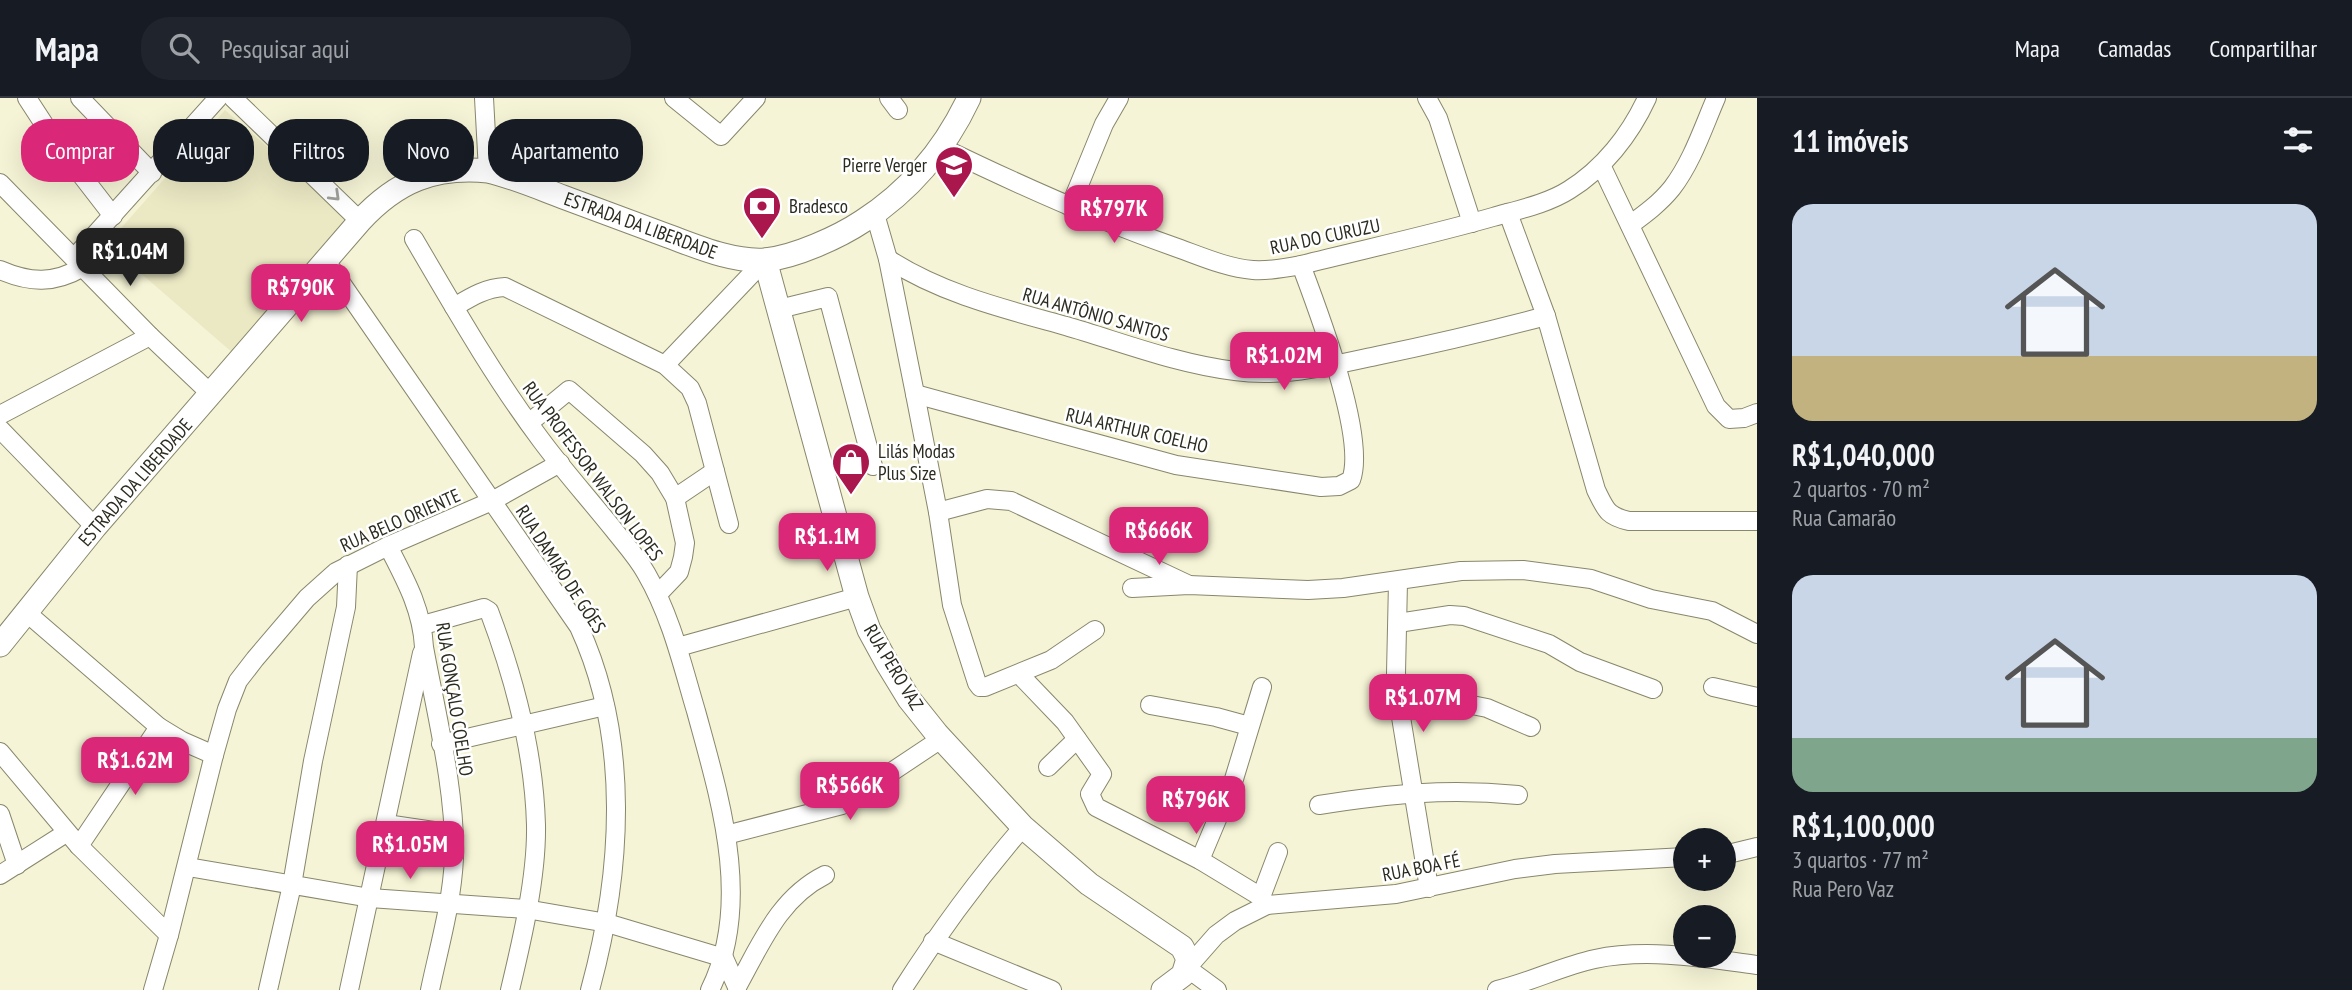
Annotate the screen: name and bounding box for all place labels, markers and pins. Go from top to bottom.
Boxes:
school or university icon: Pierre Verger [933,144,975,199]
place label: Pierre Verger [842,153,928,177]
bank icon: Bradesco [741,185,783,240]
pin: R$797K [1057,186,1171,245]
place label: Bradesco [789,194,848,218]
pin: R$1.04M [65,228,195,288]
pin: R$790K [244,264,358,324]
pin: R$1.02M [1219,332,1349,392]
place label: Lilás Modas Plus Size [878,439,955,485]
shop icon: Lilás Modas Plus Size [830,441,872,496]
pin: R$666K [1102,508,1216,567]
pin: R$1.1M [770,514,884,573]
pin: R$1.07M [1358,674,1488,734]
pin: R$1.62M [70,738,200,797]
pin: R$566K [793,762,907,822]
pin: R$796K [1139,776,1253,836]
pin: R$1.05M [345,822,475,881]

